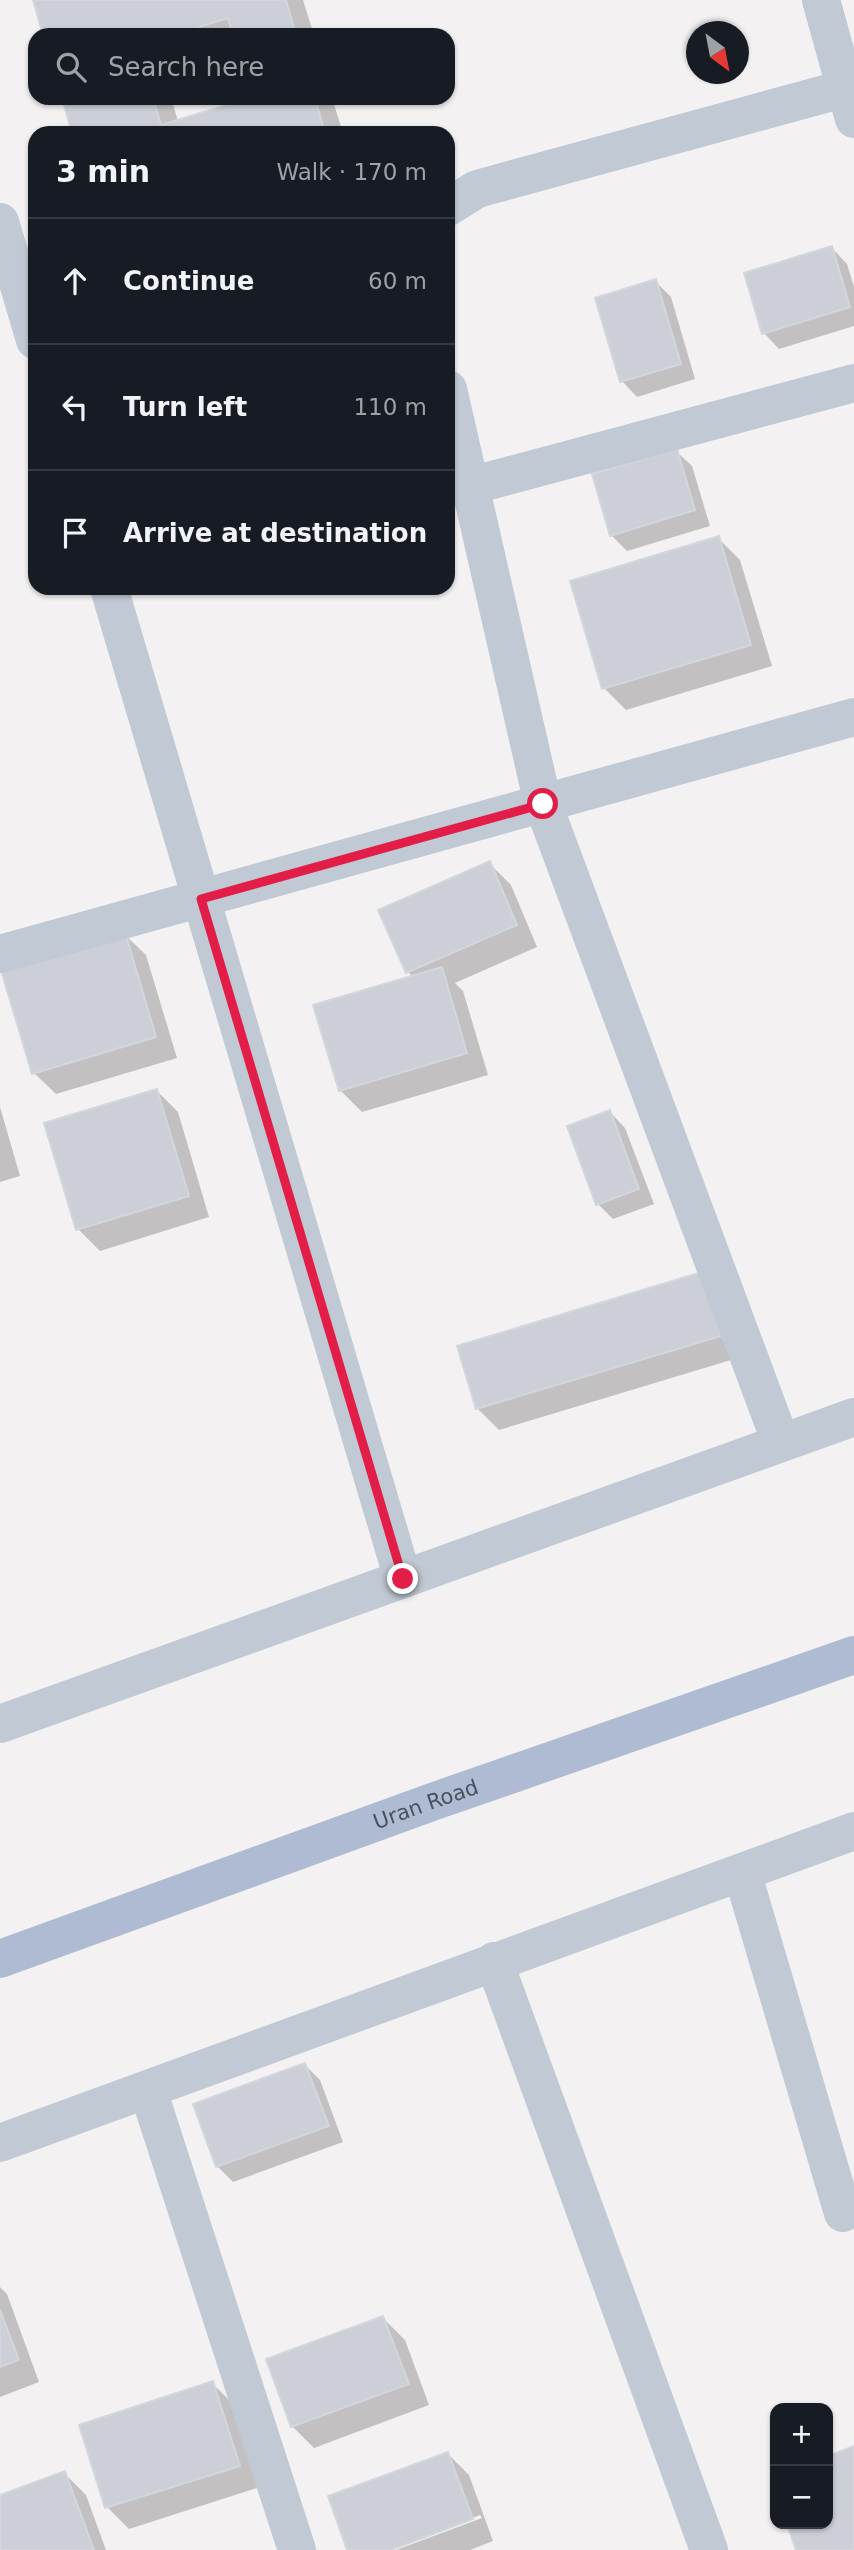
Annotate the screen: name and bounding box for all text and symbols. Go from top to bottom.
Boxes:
north arrow [686,21,749,84]
search box [28,28,455,105]
icon: search [52,48,90,86]
text: Search here [108,52,264,82]
text: 3 min [56,154,150,189]
text: Walk · 170 m [276,159,427,185]
icon: ahead [56,262,94,300]
text: Continue [123,266,254,296]
text: 60 m [368,268,427,294]
icon: left [56,388,94,426]
text: Turn left [123,392,247,422]
text: 110 m [353,394,427,420]
icon: arrive [56,514,94,552]
text: Arrive at destination [123,518,427,548]
route start [527,788,558,819]
route end [387,1563,418,1594]
street label: Uran Road [370,1775,481,1834]
map controls [770,2403,833,2529]
button: + [770,2403,833,2466]
button: − [770,2466,833,2529]

